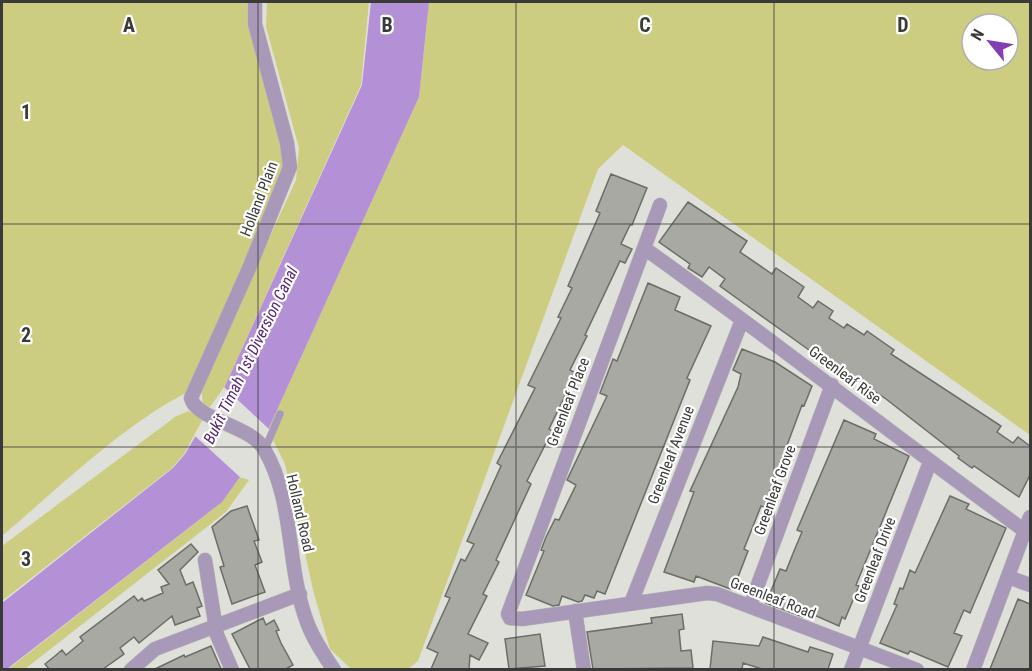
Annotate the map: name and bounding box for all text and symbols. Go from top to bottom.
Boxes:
north arrow [960,12,1020,72]
text: A [123,13,135,37]
text: B [381,13,393,37]
text: C [639,13,651,37]
text: D [897,13,909,37]
text: N [967,26,988,44]
text: 1 [21,100,31,124]
street label: Holland Plain [236,159,282,239]
water label: Bukit Timah 1st Diversion Canal [199,263,302,447]
text: 2 [21,323,31,347]
street label: Greenleaf Rise [805,342,885,408]
street label: Greenleaf Place [543,355,593,449]
street label: Greenleaf Avenue [644,403,698,507]
street label: Greenleaf Grove [750,443,800,537]
street label: Holland Road [282,472,318,554]
street label: Greenleaf Drive [850,515,900,605]
text: 3 [21,547,31,571]
street label: Greenleaf Road [727,573,819,623]

